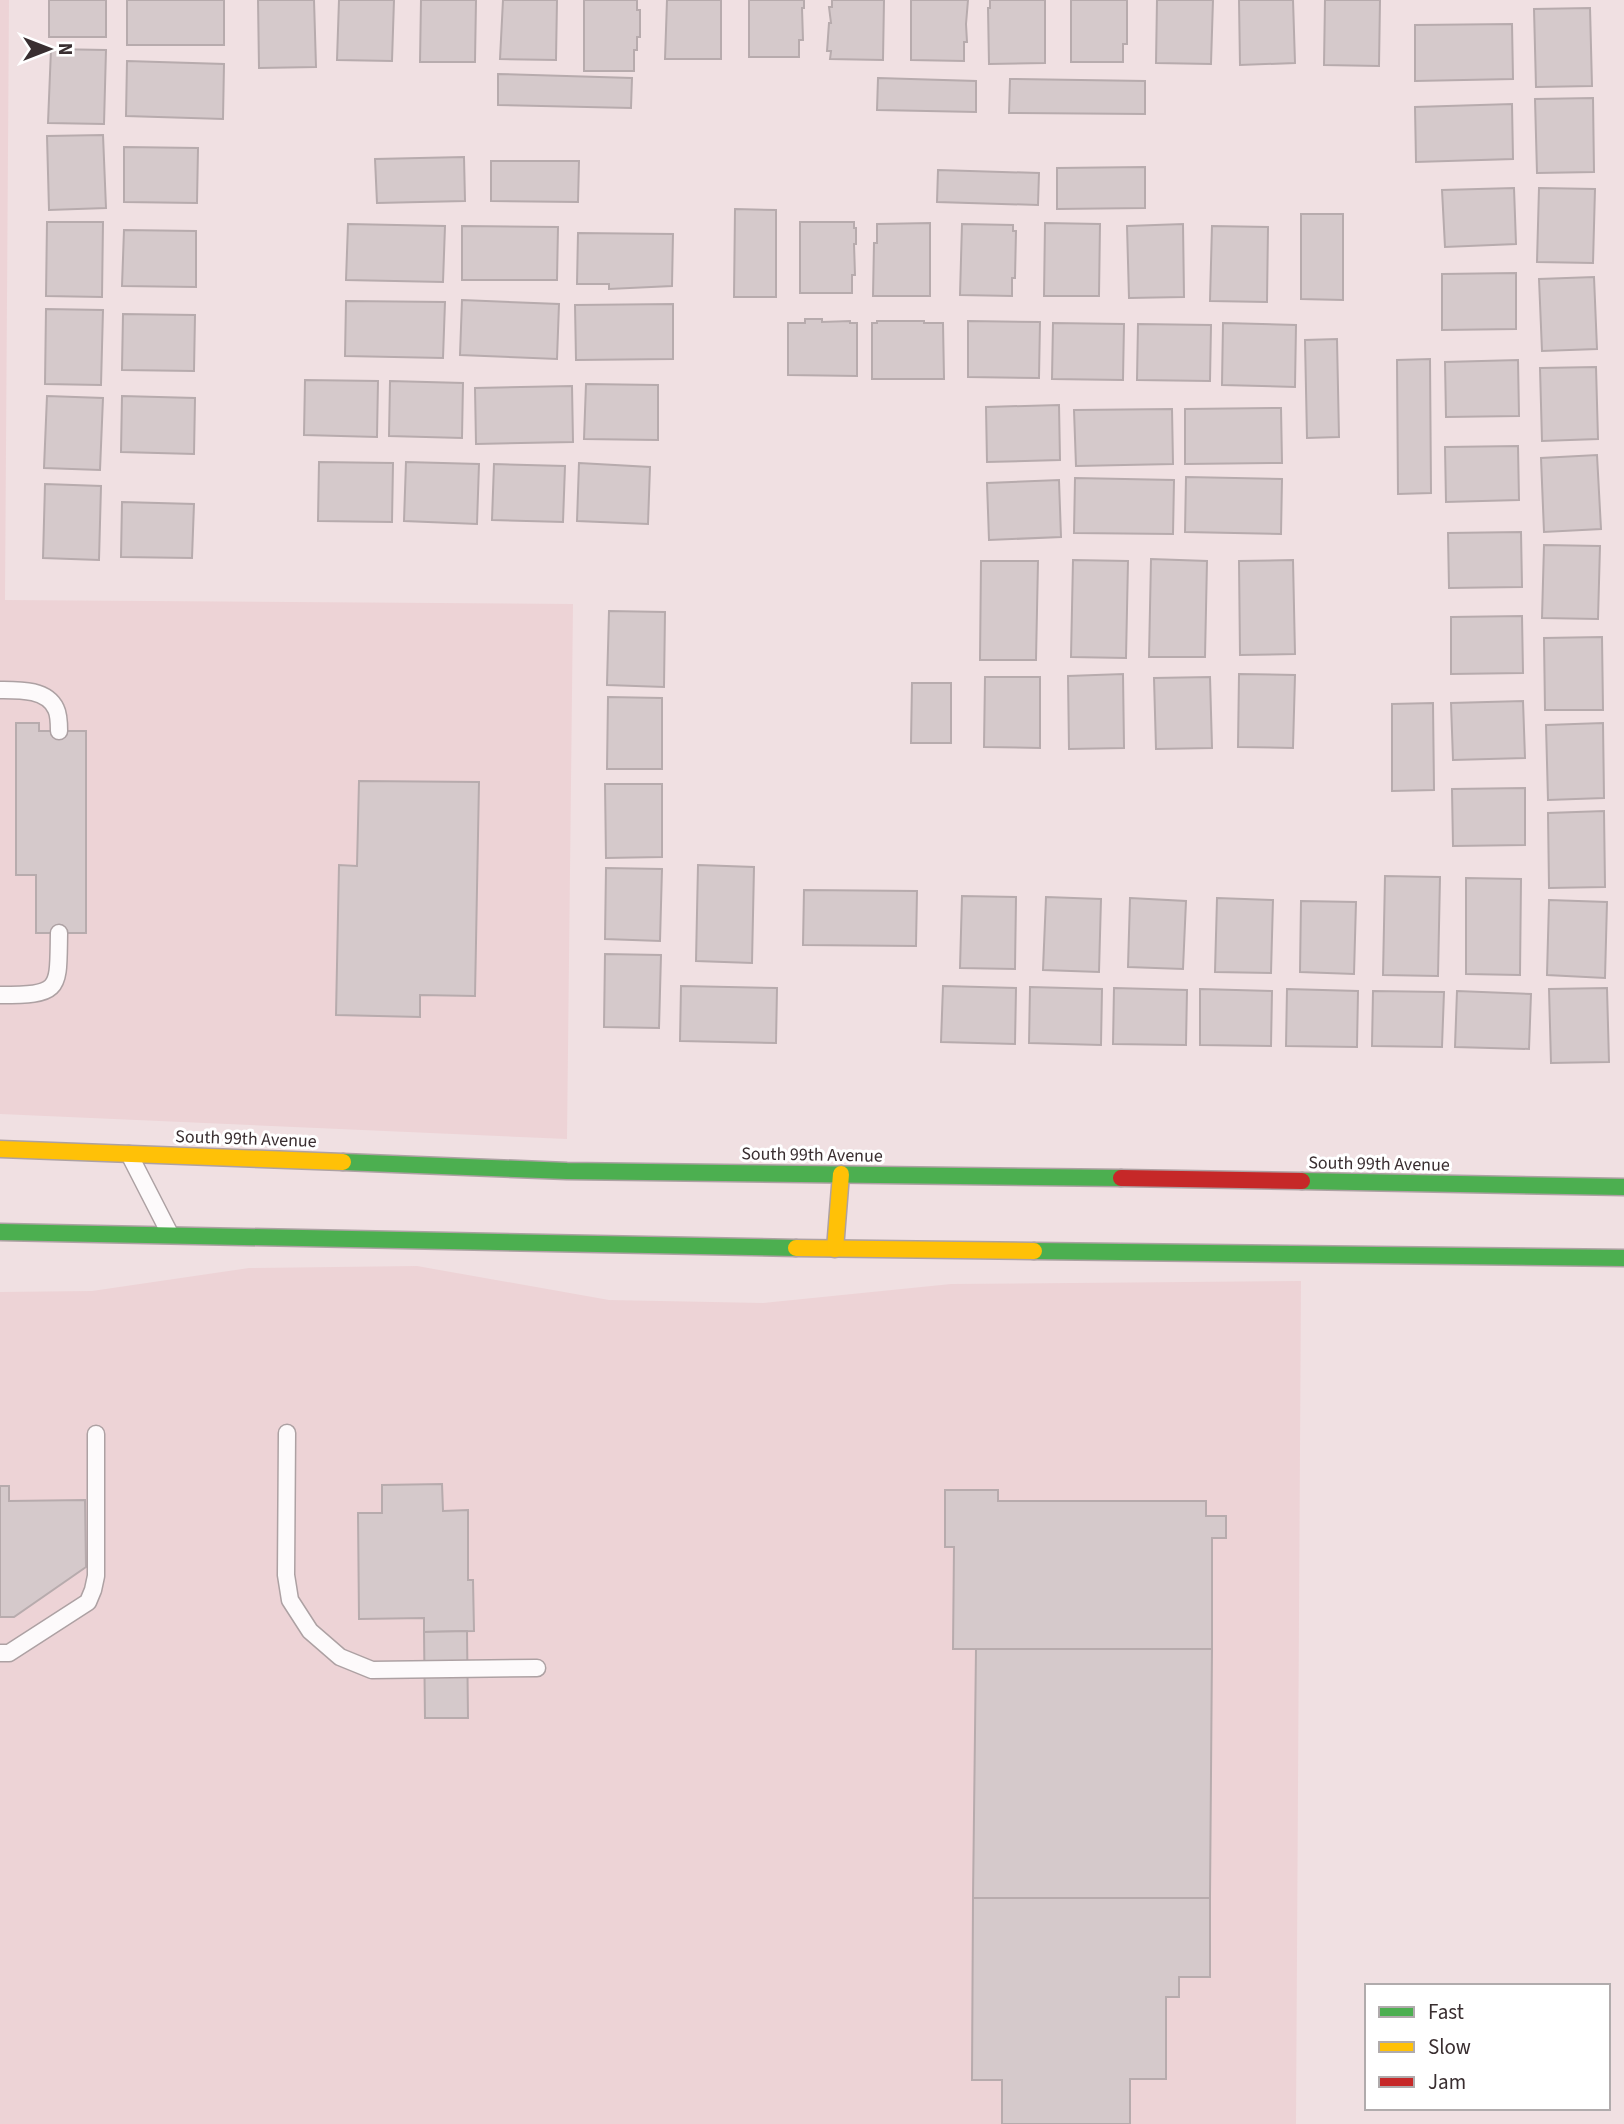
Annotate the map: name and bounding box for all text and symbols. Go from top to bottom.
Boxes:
north arrow [14,14,84,84]
text: N [51,43,78,55]
street label: South 99th Avenue [175,1124,317,1154]
street label: South 99th Avenue [741,1141,883,1169]
street label: South 99th Avenue [1308,1150,1450,1178]
legend [1365,1984,1610,2110]
text: Fast [1428,1997,1464,2027]
text: Slow [1428,2032,1471,2062]
text: Jam [1428,2067,1466,2097]

